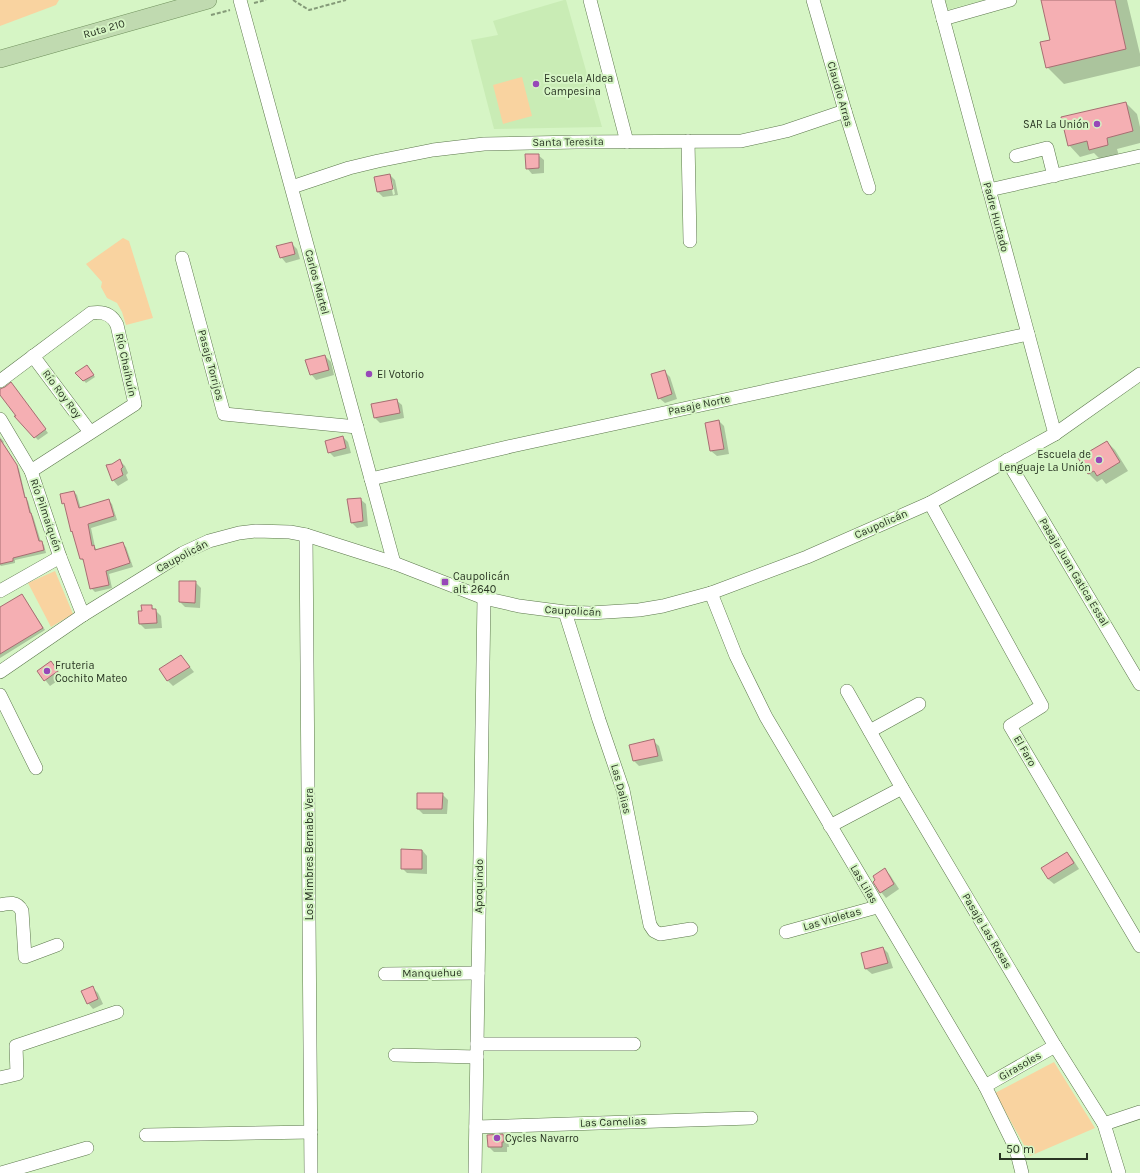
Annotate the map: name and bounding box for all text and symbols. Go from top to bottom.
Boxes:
street label: Ruta 210 [82,17,126,41]
street label: Claudio Arras [825,60,856,128]
place label: Escuela Aldea Campesina [544,72,613,98]
marker: Escuela Aldea Campesina [531,79,541,89]
place label: SAR La Unión [1023,118,1089,131]
marker: SAR La Unión [1092,119,1102,129]
street label: Santa Teresita [532,135,604,149]
street label: Padre Hurtado [980,181,1012,253]
street label: Carlos Martel [302,248,332,316]
street label: Pasaje Torrijos [195,328,227,402]
street label: Río Chaihuín [113,332,139,398]
street label: Río Roy Roy [40,367,84,421]
place label: El Votorio [377,368,424,381]
marker: El Votorio [364,369,374,379]
street label: Pasaje Norte [667,392,731,418]
place label: Escuela de Lenguaje La Unión [999,448,1091,474]
marker: Escuela de Lenguaje La Unión [1094,455,1104,465]
street label: Río Pilmaiquén [27,477,65,553]
street label: Caupolicán [852,507,910,541]
street label: Pasaje Juan Gatica Essal [1037,516,1111,628]
street label: Caupolicán [154,537,210,575]
place label: Caupolicán alt. 2640 [453,570,510,596]
marker: Caupolicán alt. 2640 [440,577,450,587]
street label: Caupolicán [544,603,602,619]
place label: Fruteria Cochito Mateo [55,659,127,685]
marker: Fruteria Cochito Mateo [42,666,52,676]
street label: El Faro [1011,733,1039,769]
street label: Las Dalias [608,763,634,816]
street label: Los Mimbres Bernabe Vera [303,788,316,920]
street label: Apoquindo [472,859,486,913]
street label: Las Lilas [847,862,881,906]
street label: Pasaje Las Rosas [959,891,1015,971]
street label: Las Violetas [801,904,863,933]
street label: Manquehue [402,966,462,980]
street label: Girasoles [997,1049,1044,1083]
street label: Las Camelias [580,1114,647,1130]
place label: Cycles Navarro [505,1132,579,1145]
marker: Cycles Navarro [492,1133,502,1143]
scale bar [1000,1135,1087,1161]
text: 50 m [1006,1142,1034,1156]

